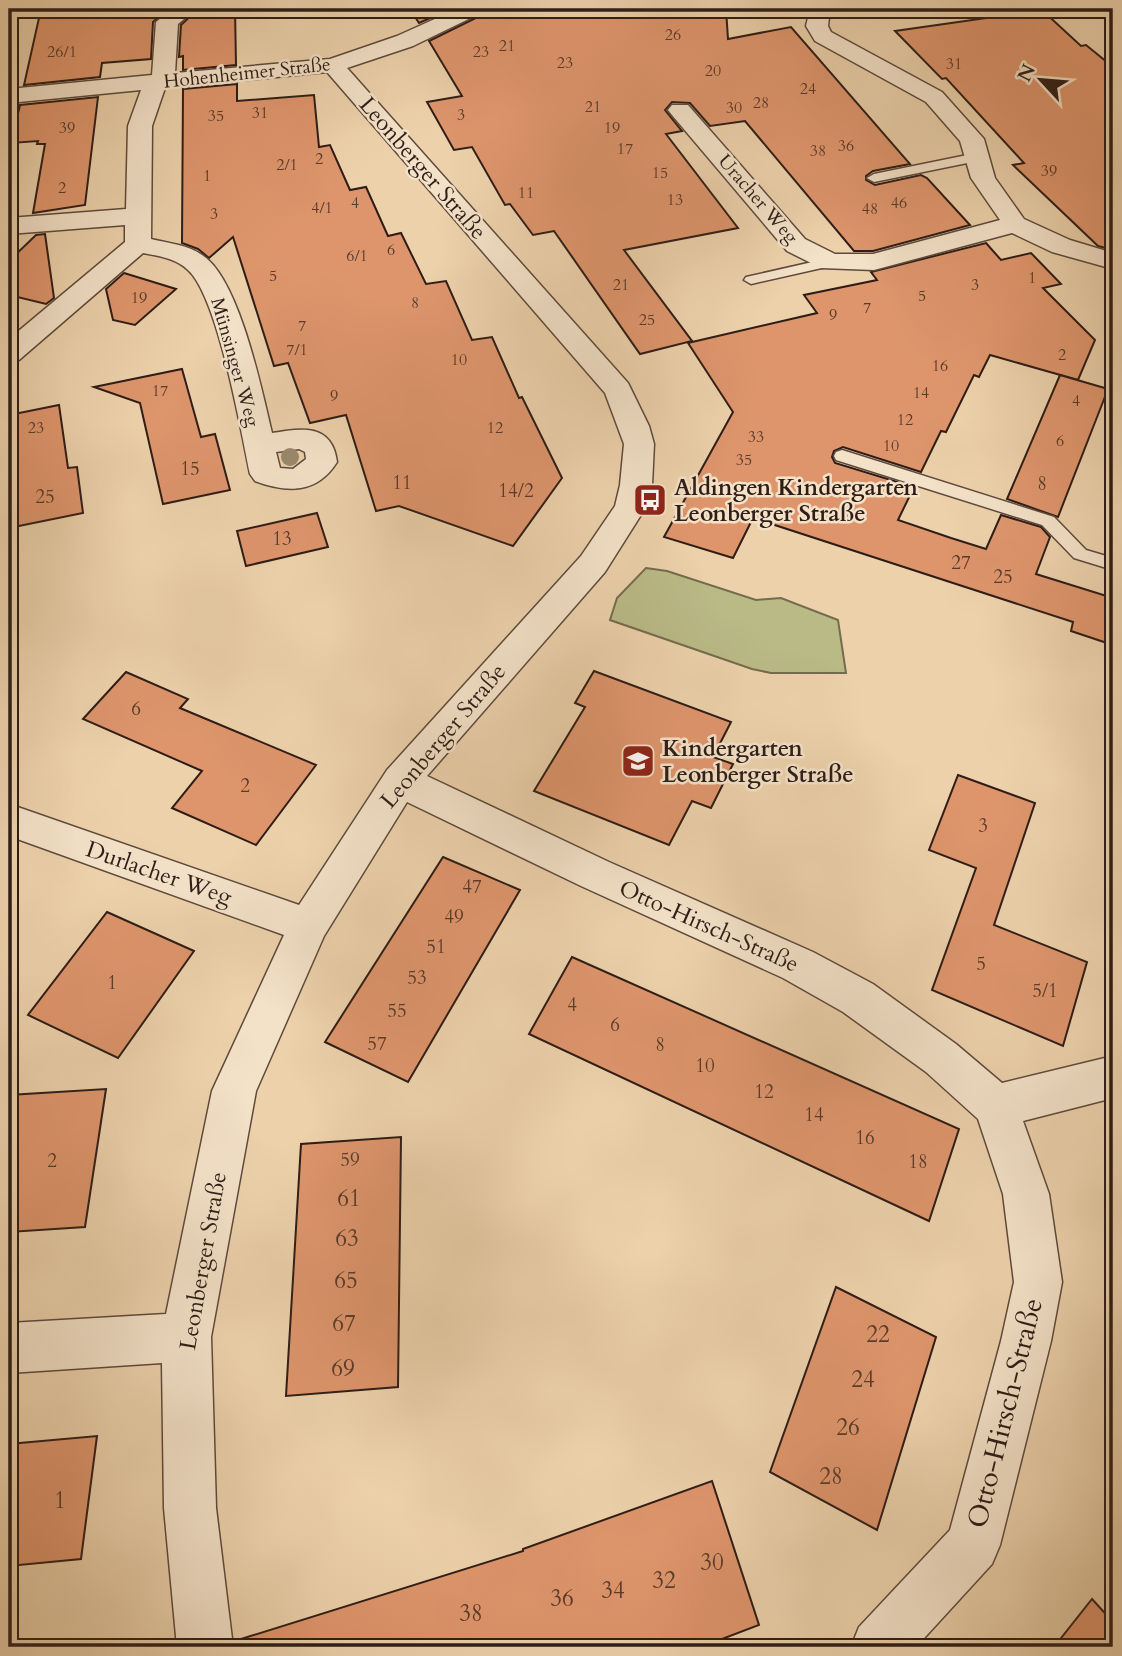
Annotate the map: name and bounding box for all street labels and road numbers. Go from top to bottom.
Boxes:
street label: Hohenheimer Straße [162,51,332,95]
street label: Leonberger Straße [352,90,494,246]
street label: Uracher Weg [712,149,804,250]
street label: Münsinger Weg [204,294,266,430]
street label: Leonberger Straße [373,657,513,815]
street label: Durlacher Weg [82,834,236,912]
street label: Otto-Hirsch-Straße [614,872,804,980]
street label: Leonberger Straße [172,1170,234,1352]
street label: Otto-Hirsch-Straße [958,1294,1052,1532]

